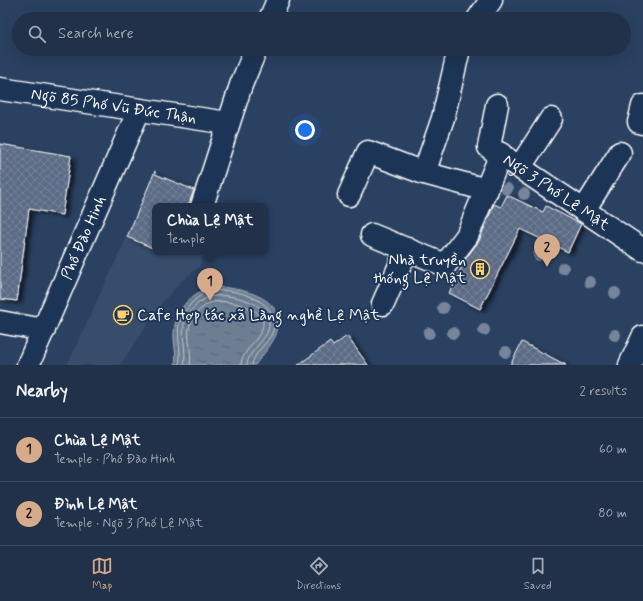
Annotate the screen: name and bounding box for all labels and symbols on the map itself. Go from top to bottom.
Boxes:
street label: Ngõ 85 Phố Vũ Đức Thận [30,83,198,129]
your location [295,120,315,140]
street label: Ngõ 3 Phố Lệ Mật [499,149,614,236]
street label: Phố Đào Hinh [56,192,111,283]
pin: 2 [534,234,560,267]
place label: Nhà truyền thống Lệ Mật [373,250,467,290]
building icon: Nhà truyền thống Lệ Mật [469,258,491,280]
pin: 1 [197,268,223,301]
cafe icon: Cafe Hợp tác xã Làng nghề Lệ Mật [112,304,134,326]
place label: Cafe Hợp tác xã Làng nghề Lệ Mật [137,305,380,327]

